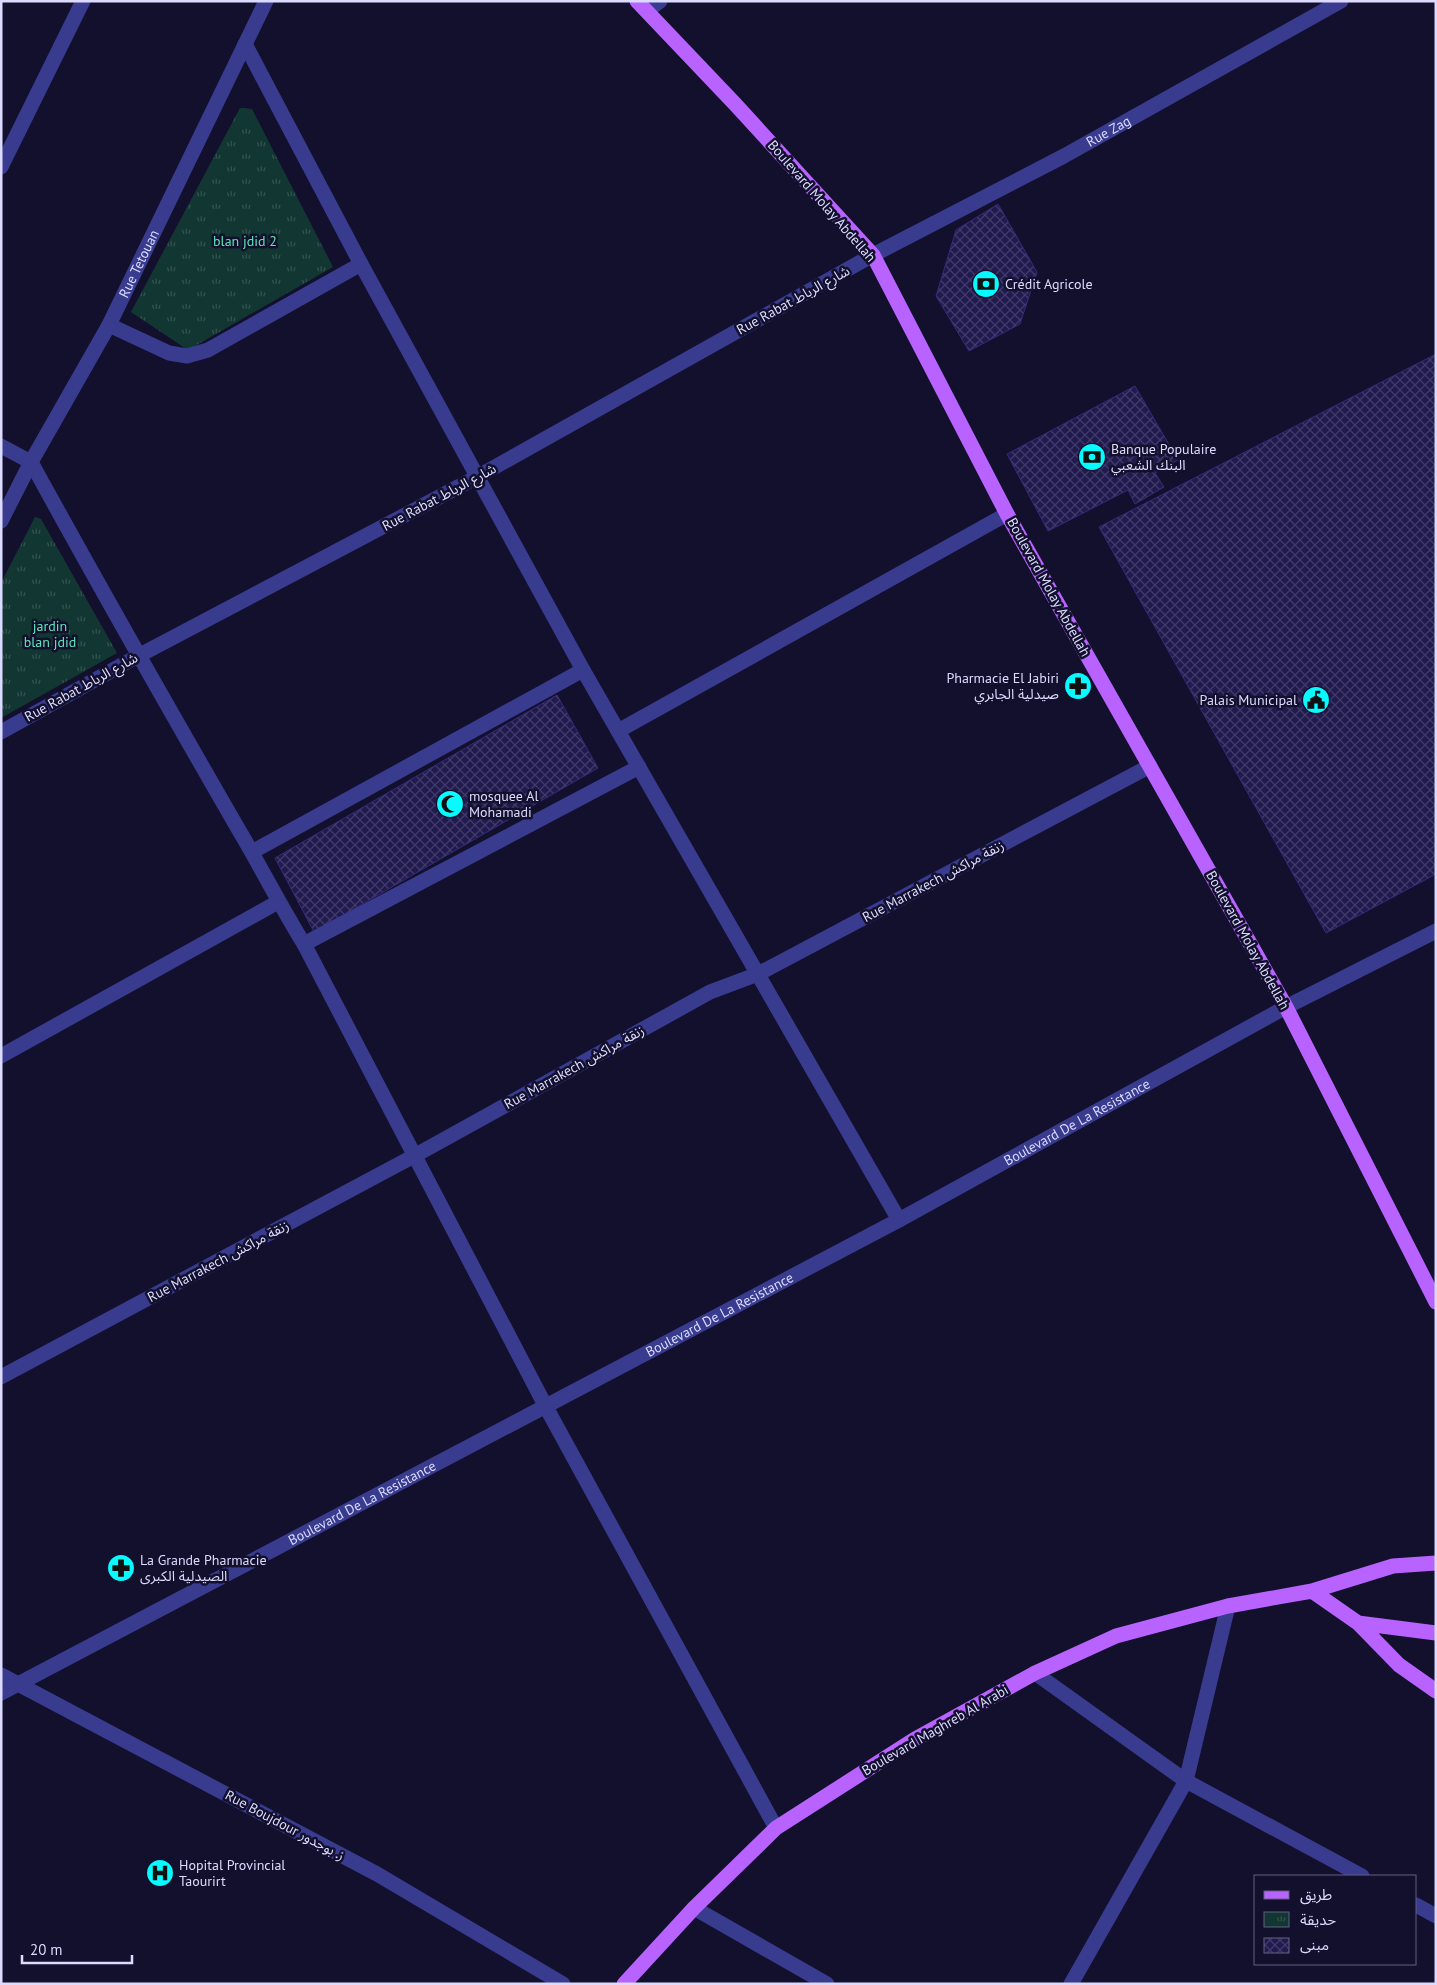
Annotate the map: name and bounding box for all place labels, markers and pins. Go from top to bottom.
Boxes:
bank icon: Crédit Agricole [971,269,1001,299]
place label: Crédit Agricole [1005,275,1093,293]
place label: Banque Populaire البنك الشعبي [1111,440,1216,476]
bank icon: Banque Populaire البنك الشعبي [1077,442,1107,472]
place label: Pharmacie El Jabiri صيدلية الجابري [946,669,1059,705]
pharmacy icon: Pharmacie El Jabiri صيدلية الجابري [1063,671,1093,701]
public building icon: Palais Municipal [1301,685,1331,715]
place label: Palais Municipal [1200,691,1297,709]
place label: mosquee Al Mohamadi [469,787,538,821]
mosque icon: mosquee Al Mohamadi [435,789,465,819]
place label: La Grande Pharmacie الصيدلية الكبرى [140,1551,267,1585]
pharmacy icon: La Grande Pharmacie الصيدلية الكبرى [106,1553,136,1583]
place label: Hopital Provincial Taourirt [179,1856,285,1890]
hospital icon: Hopital Provincial Taourirt [145,1858,175,1888]

